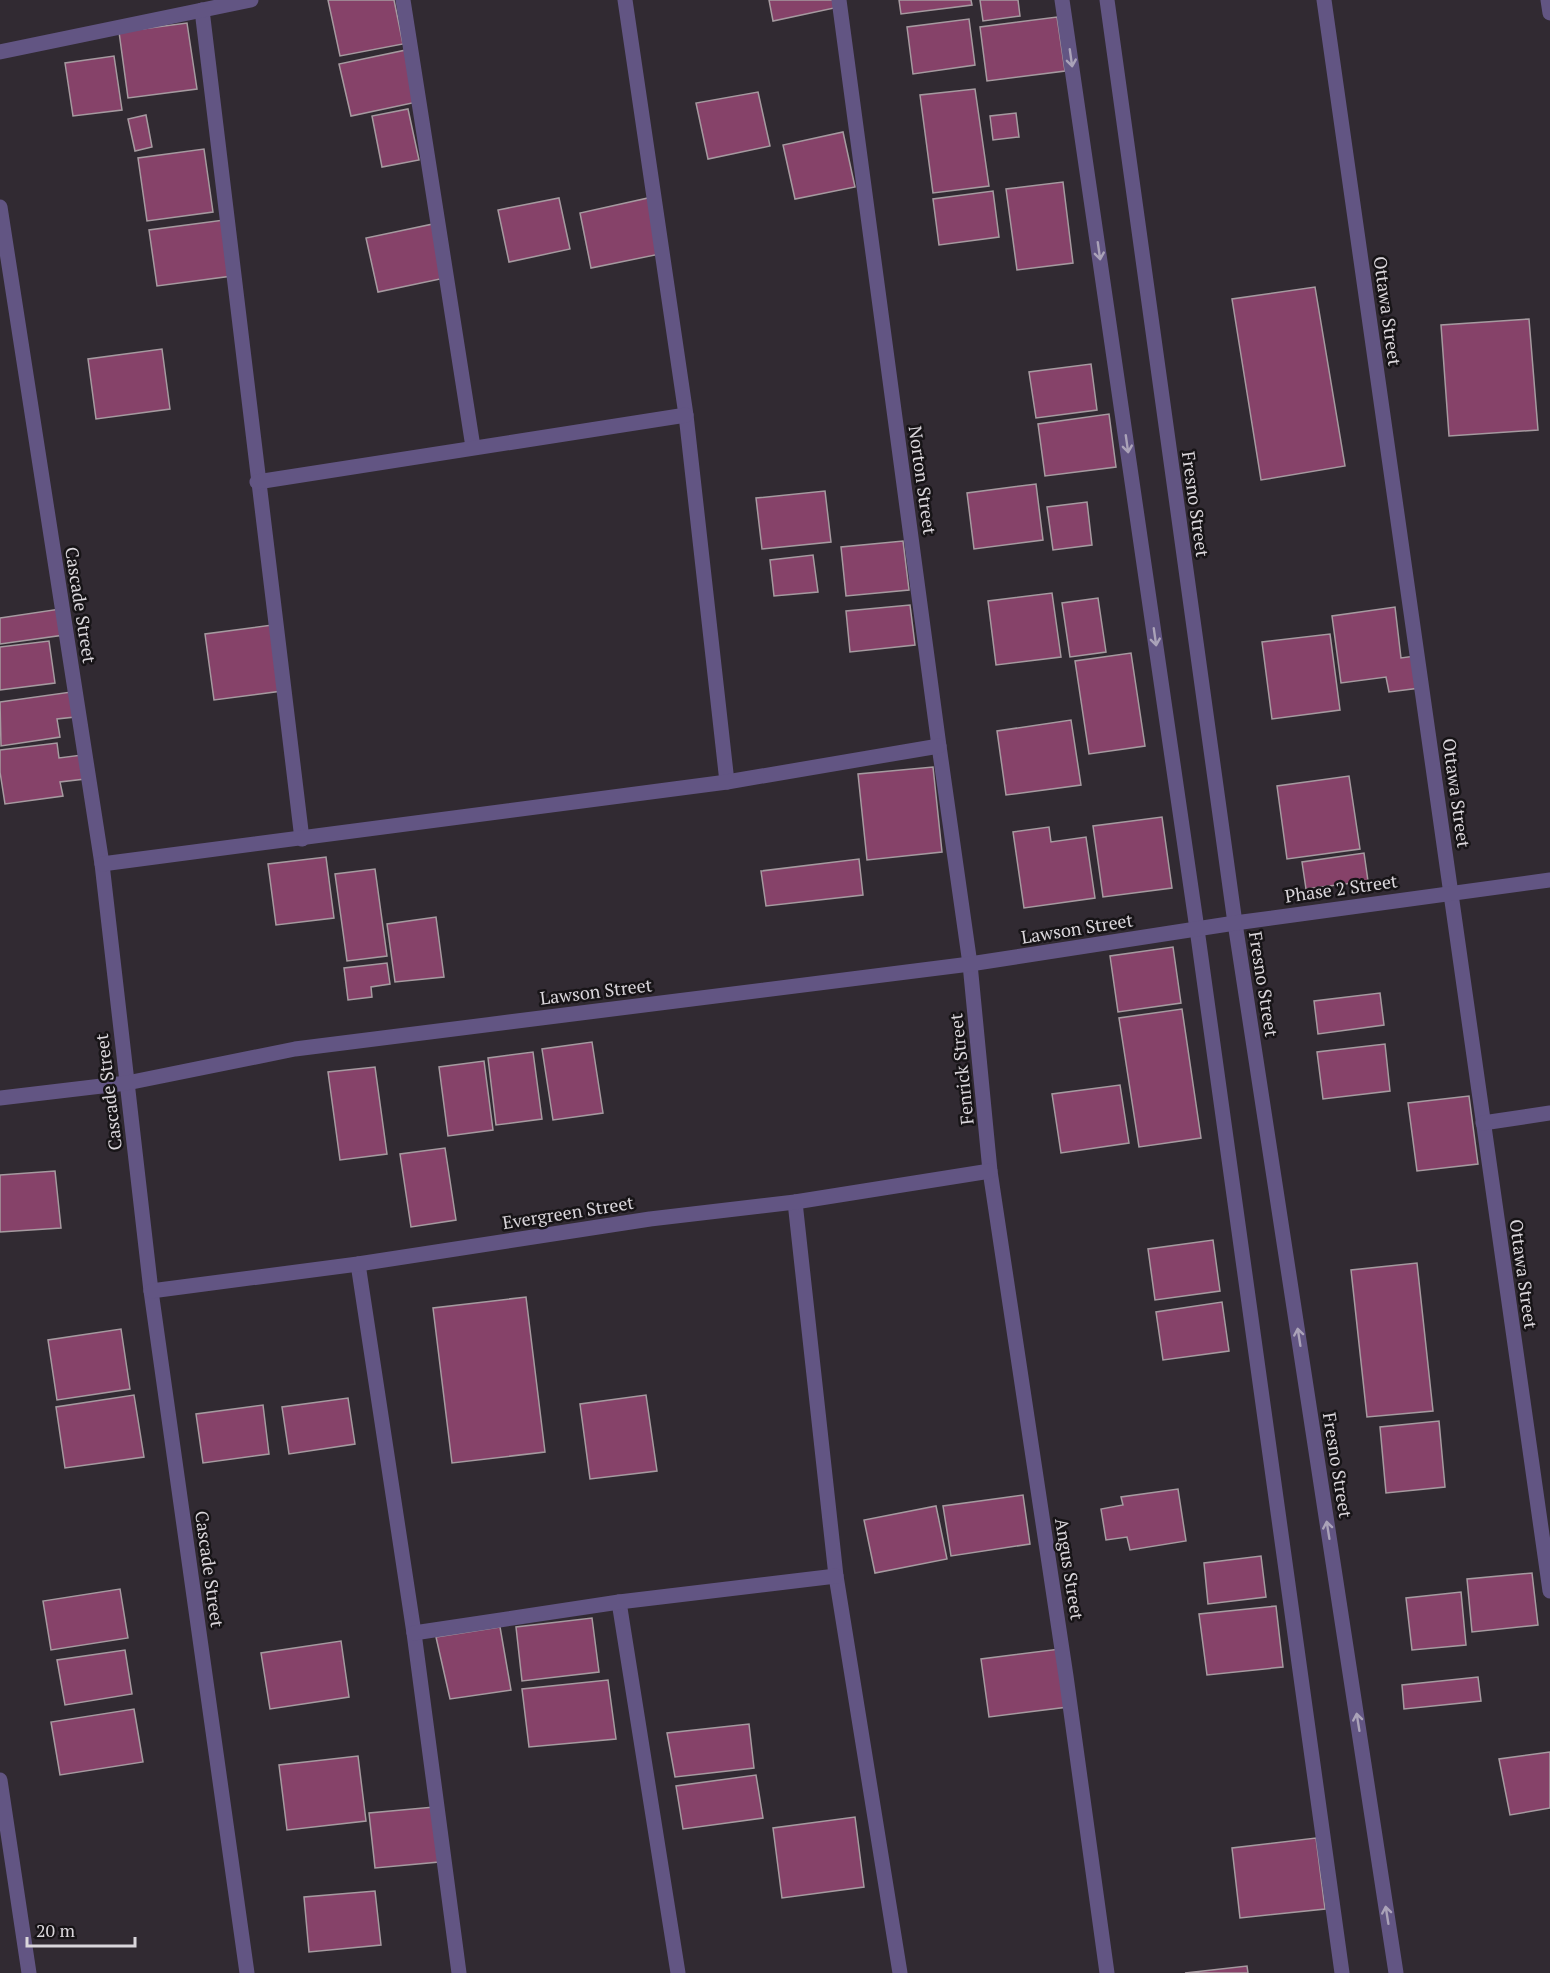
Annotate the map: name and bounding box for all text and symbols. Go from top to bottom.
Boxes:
one-way arrow [1065,47,1076,67]
one-way arrow [1093,240,1104,260]
street label: Ottawa Street [1368,255,1408,368]
street label: Norton Street [903,424,943,536]
one-way arrow [1121,433,1132,453]
street label: Fresno Street [1177,450,1215,559]
street label: Cascade Street [60,545,102,665]
one-way arrow [1149,626,1160,646]
street label: Ottawa Street [1437,737,1477,850]
street label: Phase 2 Street [1283,868,1399,908]
street label: Lawson Street [1019,907,1135,949]
street label: Fresno Street [1244,929,1284,1039]
street label: Lawson Street [538,972,654,1010]
street label: Fenrick Street [943,1012,979,1126]
street label: Cascade Street [89,1032,127,1152]
street label: Evergreen Street [501,1190,636,1234]
street label: Ottawa Street [1504,1218,1544,1331]
one-way arrow [1293,1328,1304,1347]
street label: Fresno Street [1318,1410,1358,1520]
street label: Cascade Street [190,1509,230,1629]
street label: Angus Street [1050,1516,1090,1622]
one-way arrow [1322,1520,1333,1540]
one-way arrow [1352,1713,1363,1733]
one-way arrow [1382,1906,1393,1926]
scale bar [27,1910,135,1948]
text: 20 m [36,1918,76,1942]

